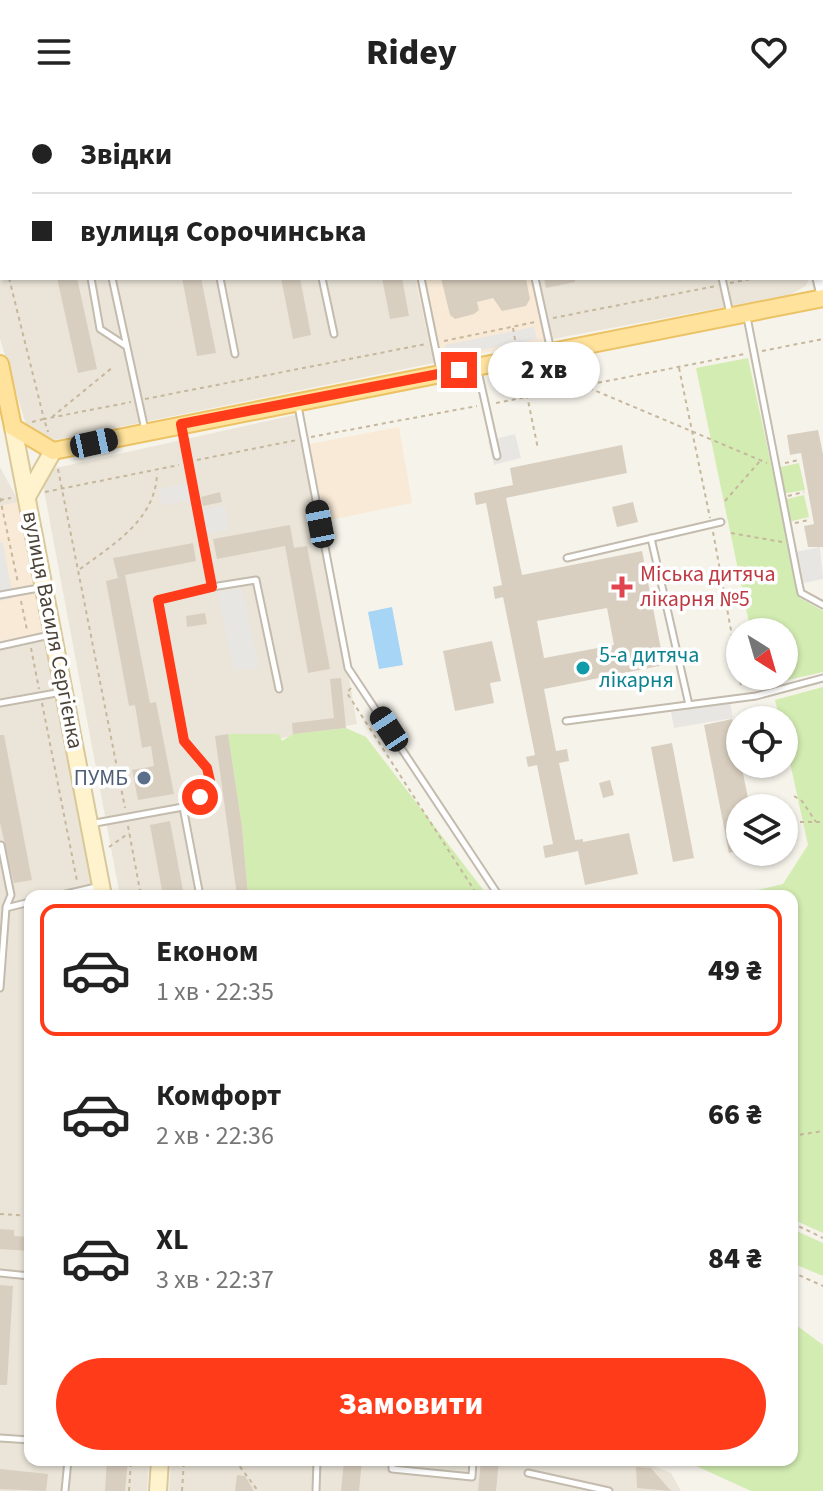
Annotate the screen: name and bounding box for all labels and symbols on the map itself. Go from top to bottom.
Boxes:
callout: 2 хв [487,342,599,398]
route end [441,352,477,388]
car [68,426,120,460]
car [304,498,336,550]
street label: вулиця Василя Сергієнка [14,508,92,752]
place label: Міська дитяча лікарня №5 [640,558,776,615]
marker: Міська дитяча лікарня №5 [611,576,633,598]
north arrow [726,618,798,690]
place label: 5-а дитяча лікарня [599,639,699,696]
marker: 5-а дитяча лікарня [574,659,592,677]
car [366,702,412,756]
place label: ПУМБ [74,762,128,794]
marker: ПУМБ [135,769,153,787]
route start [182,779,218,815]

